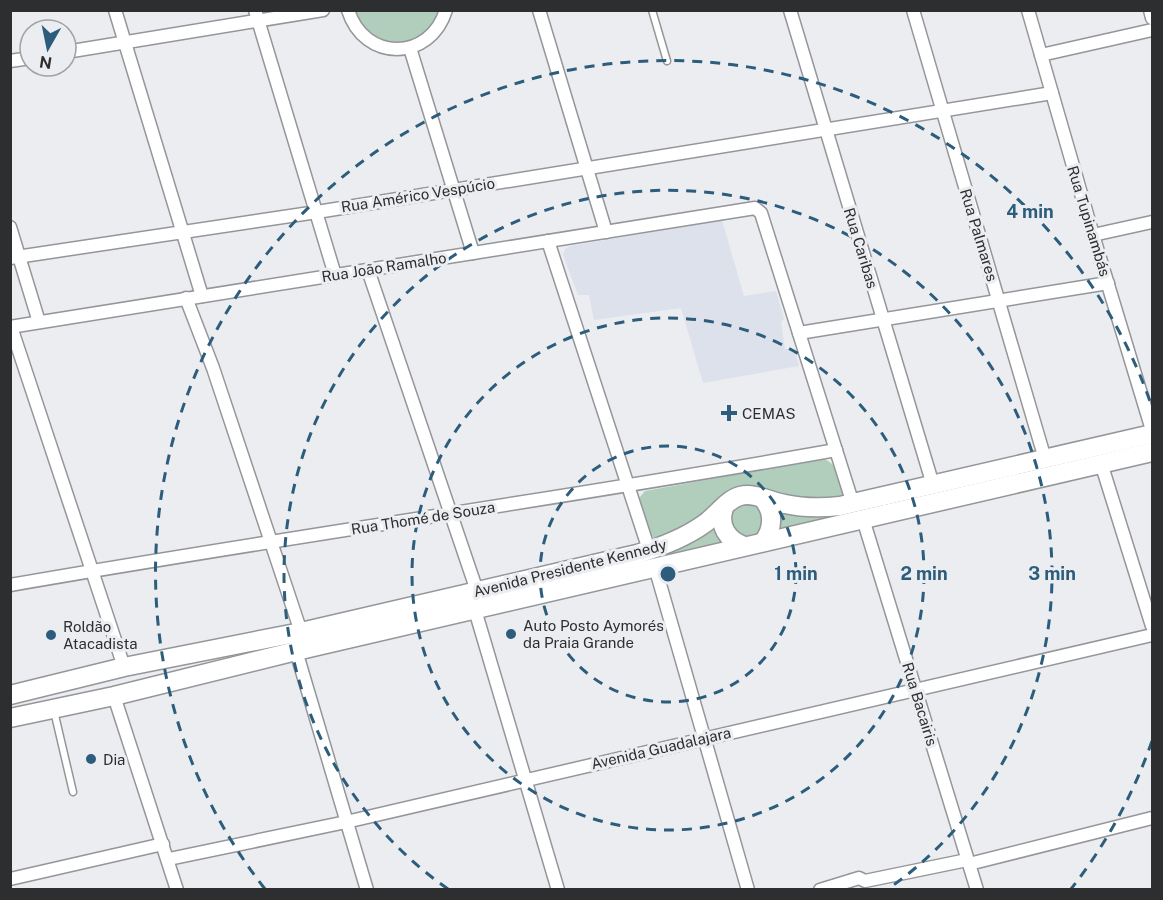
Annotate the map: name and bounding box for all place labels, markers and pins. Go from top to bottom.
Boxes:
marker: CEMAS [720,404,738,422]
place label: CEMAS [742,405,796,422]
centre of rings [658,564,678,584]
place label: Auto Posto Aymorés da Praia Grande [523,617,664,651]
place label: Roldão Atacadista [63,618,138,652]
marker: Auto Posto Aymorés da Praia Grande [504,627,518,641]
marker: Roldão Atacadista [44,628,58,642]
place label: Dia [103,751,125,768]
marker: Dia [84,752,98,766]

